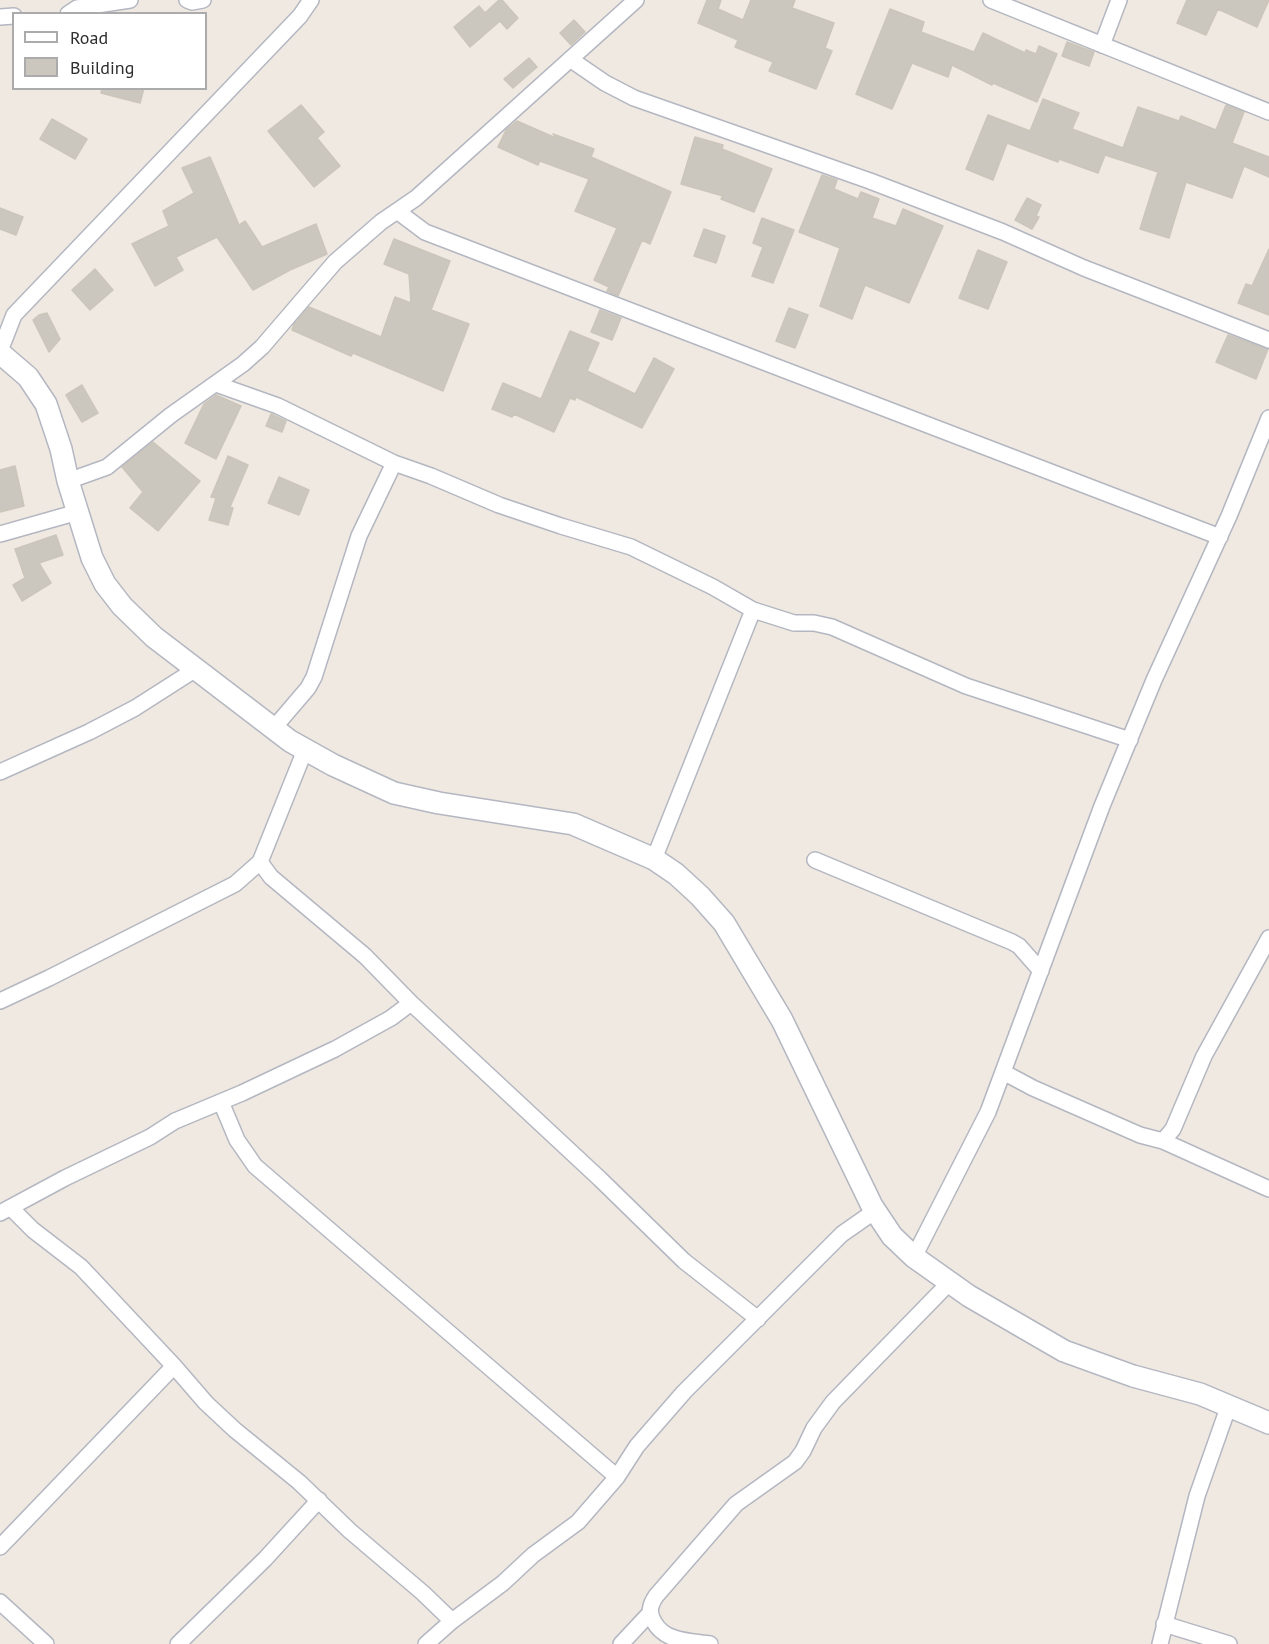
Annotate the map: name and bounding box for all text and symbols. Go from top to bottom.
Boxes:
legend [12,12,207,90]
text: Road [70,26,108,49]
text: Building [70,56,134,79]

